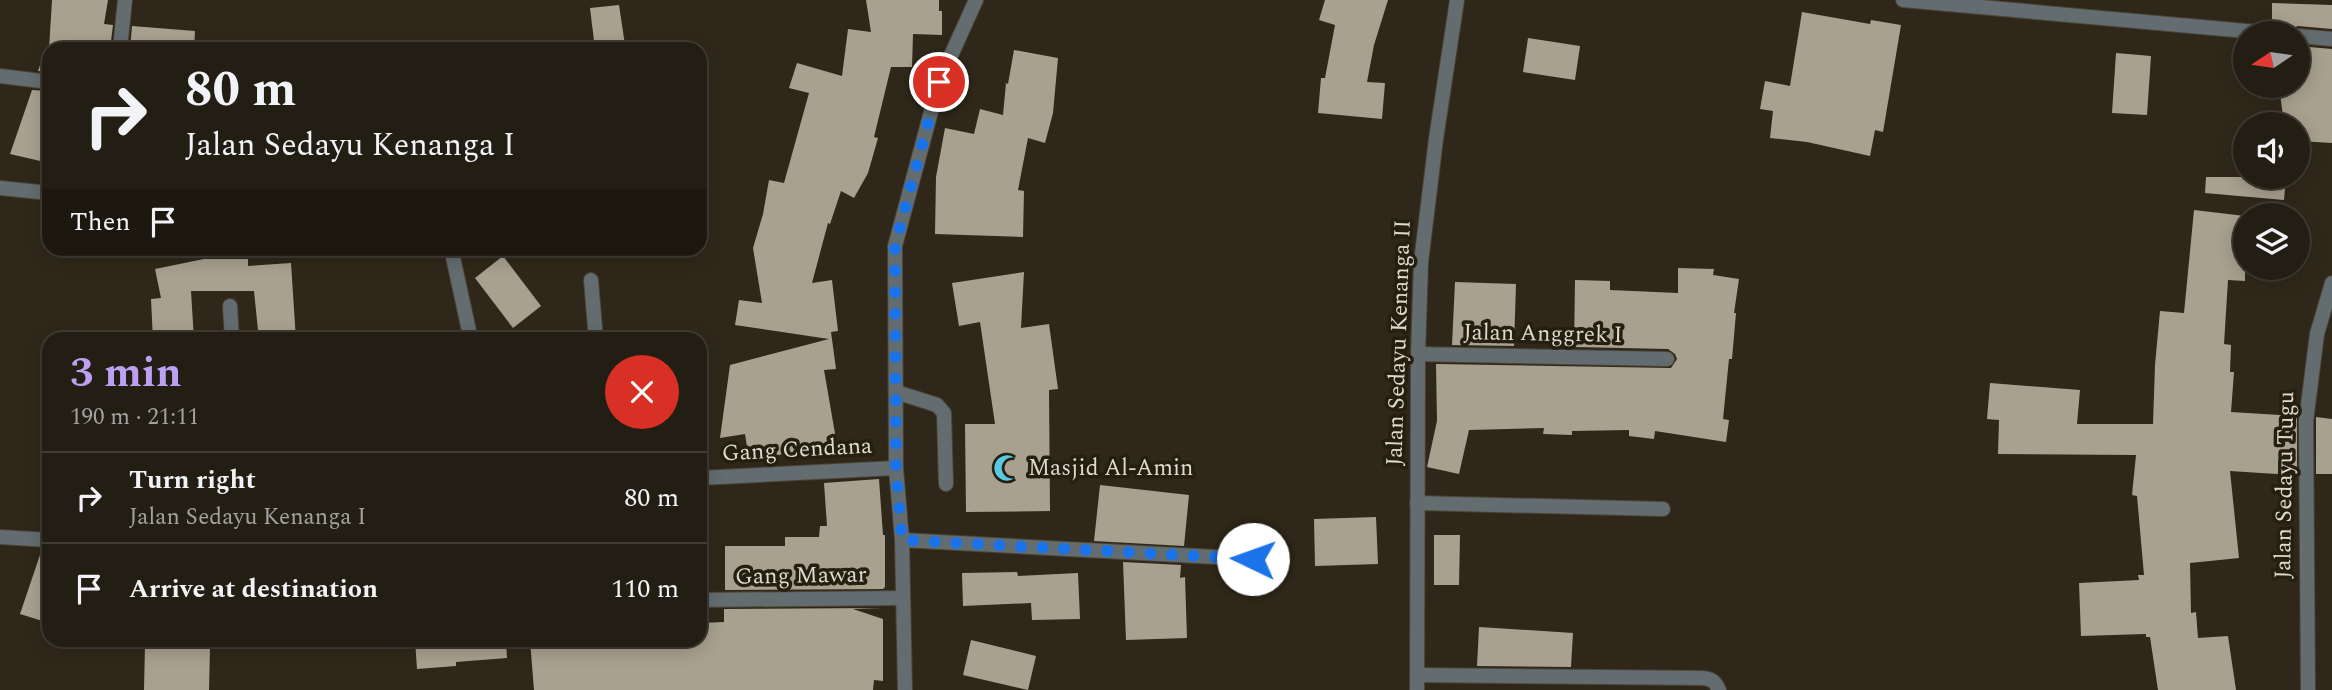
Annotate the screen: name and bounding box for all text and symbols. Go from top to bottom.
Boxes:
north arrow [2233,21,2310,98]
map controls [2233,21,2310,280]
pin [909,52,969,112]
text: 80 m [185,53,296,128]
icon: arrive [920,63,958,101]
icon: right [70,70,161,161]
button: sound [2233,112,2310,189]
text: Jalan Sedayu Kenanga I [185,121,515,170]
text: Then [70,202,130,242]
icon: arrive [144,203,182,241]
button: layers [2233,203,2310,280]
street label: Jalan Sedayu Kenanga II [1377,219,1421,467]
street label: Jalan Anggrek I [1463,315,1623,353]
text: 3 min [70,342,182,405]
button: close [605,355,679,429]
street label: Jalan Sedayu Tugu [2266,391,2304,579]
text: 190 m · 21:11 [70,400,199,435]
street label: Gang Cendana [721,429,873,471]
place label: Masjid Al-Amin [1028,451,1194,486]
mosque icon: Masjid Al-Amin [992,453,1022,483]
text: Turn right [129,460,256,500]
text: 80 m [624,478,679,518]
icon: right [70,479,108,517]
text: Jalan Sedayu Kenanga I [129,500,366,535]
position arrow [1216,522,1290,596]
street label: Gang Mawar [735,557,867,595]
text: Arrive at destination [129,569,378,609]
text: 110 m [611,569,679,609]
icon: arrive [70,570,108,608]

